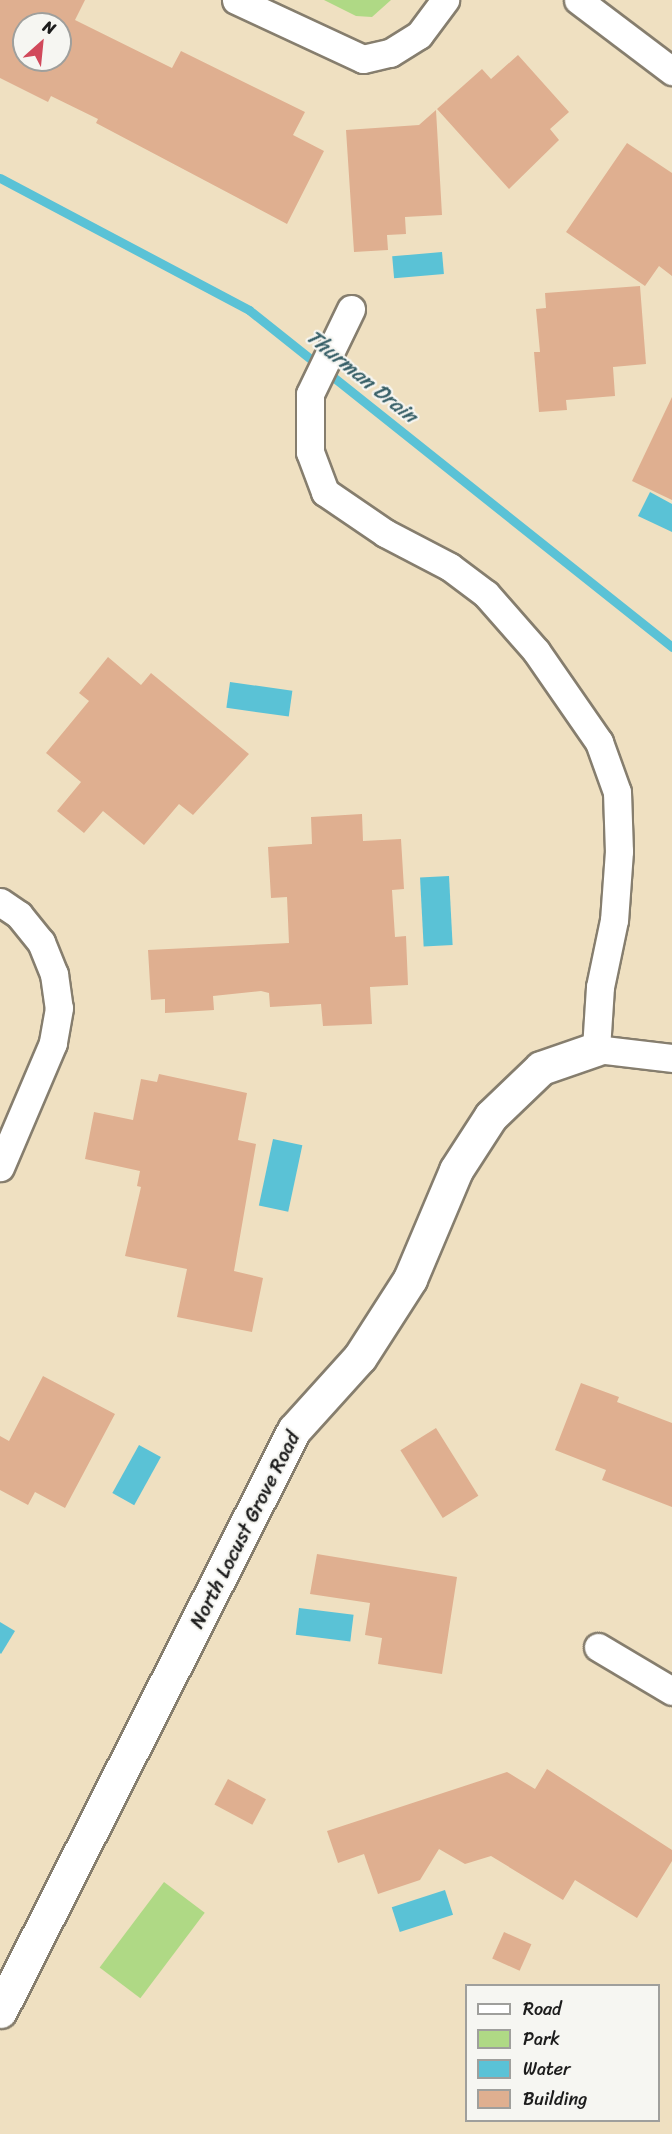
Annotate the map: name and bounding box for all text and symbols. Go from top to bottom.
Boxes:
north arrow [12,12,72,72]
text: N [38,12,61,43]
water label: Thurman Drain [302,324,422,428]
street label: North Locust Grove Road [185,1428,305,1632]
legend [465,1984,660,2122]
text: Road [523,1993,562,2025]
text: Park [523,2023,560,2055]
text: Water [523,2053,570,2085]
text: Building [523,2083,587,2115]

